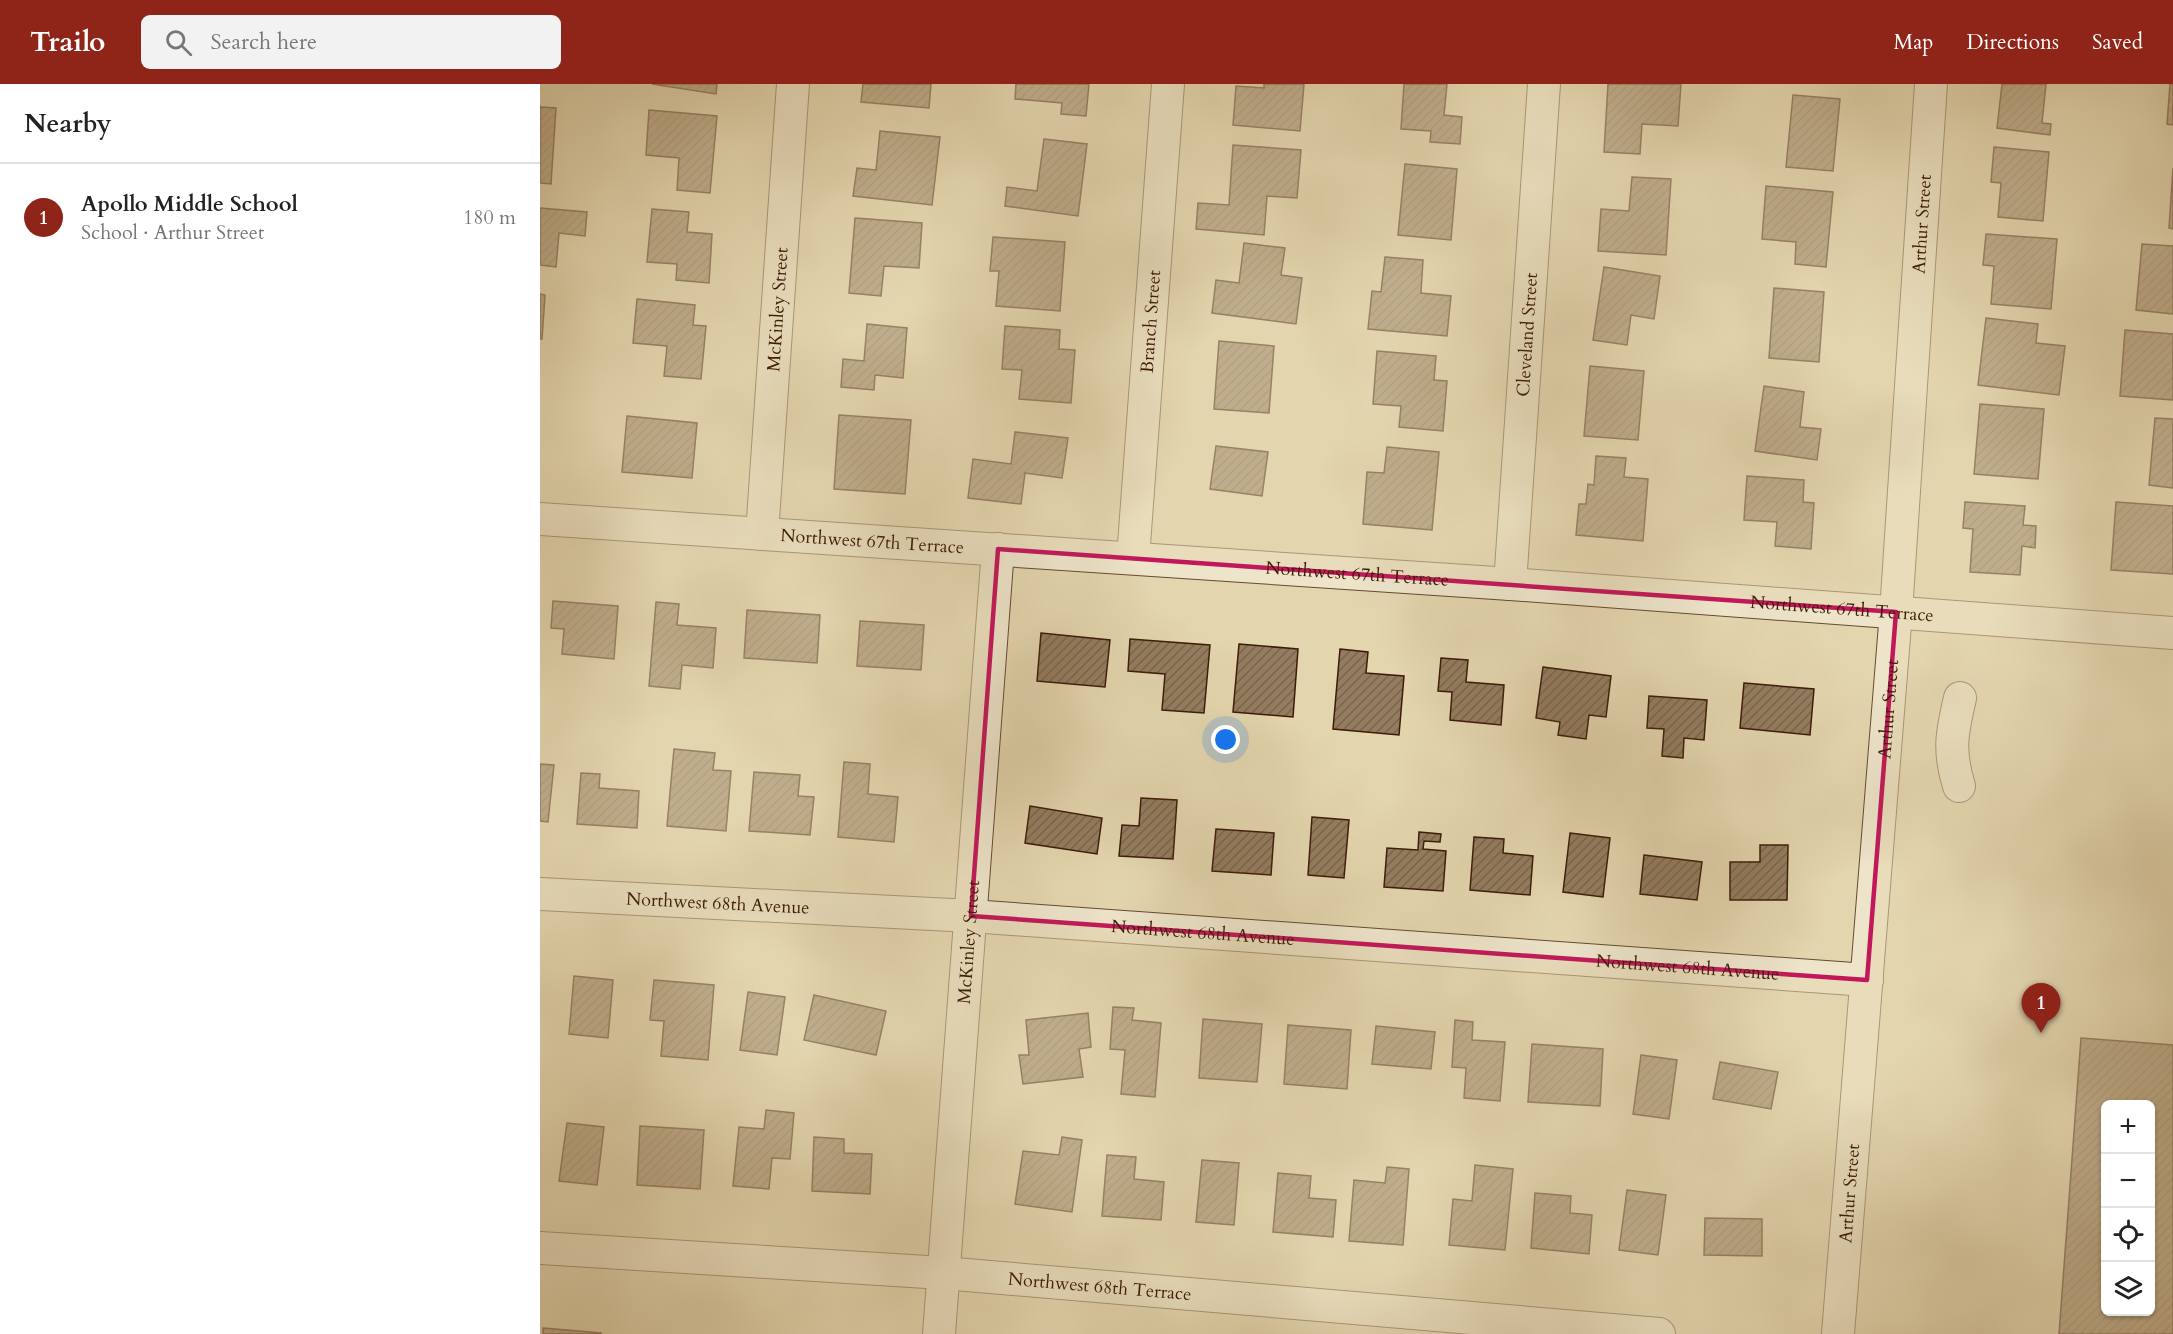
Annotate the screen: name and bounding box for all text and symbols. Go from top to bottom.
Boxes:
search box [141,15,561,69]
text: Trailo [30,23,105,61]
icon: search [162,26,195,59]
text: Search here [210,27,317,57]
text: Map [1893,28,1933,57]
text: Directions [1966,28,2059,57]
text: Saved [2092,28,2143,57]
text: Nearby [24,106,112,141]
street label: Arthur Street [1906,173,1938,275]
text: Apollo Middle School [81,189,298,219]
text: 1 [38,204,49,231]
text: 180 m [463,204,516,231]
text: School · Arthur Street [81,219,264,246]
street label: McKinley Street [761,246,795,372]
street label: Branch Street [1135,269,1167,374]
street label: Cleveland Street [1511,271,1544,397]
street label: Northwest 67th Terrace [780,523,965,560]
street label: Northwest 67th Terrace [1264,556,1450,593]
street label: Northwest 67th Terrace [1749,590,1935,628]
street label: Arthur Street [1872,658,1905,760]
your location [1211,725,1240,754]
street label: McKinley Street [952,879,986,1005]
street label: Northwest 68th Avenue [625,886,810,921]
street label: Northwest 68th Avenue [1110,914,1295,952]
street label: Northwest 68th Avenue [1595,949,1780,987]
pin: 1 [2022,984,2060,1033]
map controls [2101,1100,2155,1316]
button: + [2101,1100,2155,1154]
street label: Arthur Street [1833,1143,1866,1244]
button: − [2101,1154,2155,1208]
button: locate [2101,1208,2155,1262]
button: layers [2101,1262,2155,1316]
street label: Northwest 68th Terrace [1007,1267,1192,1307]

